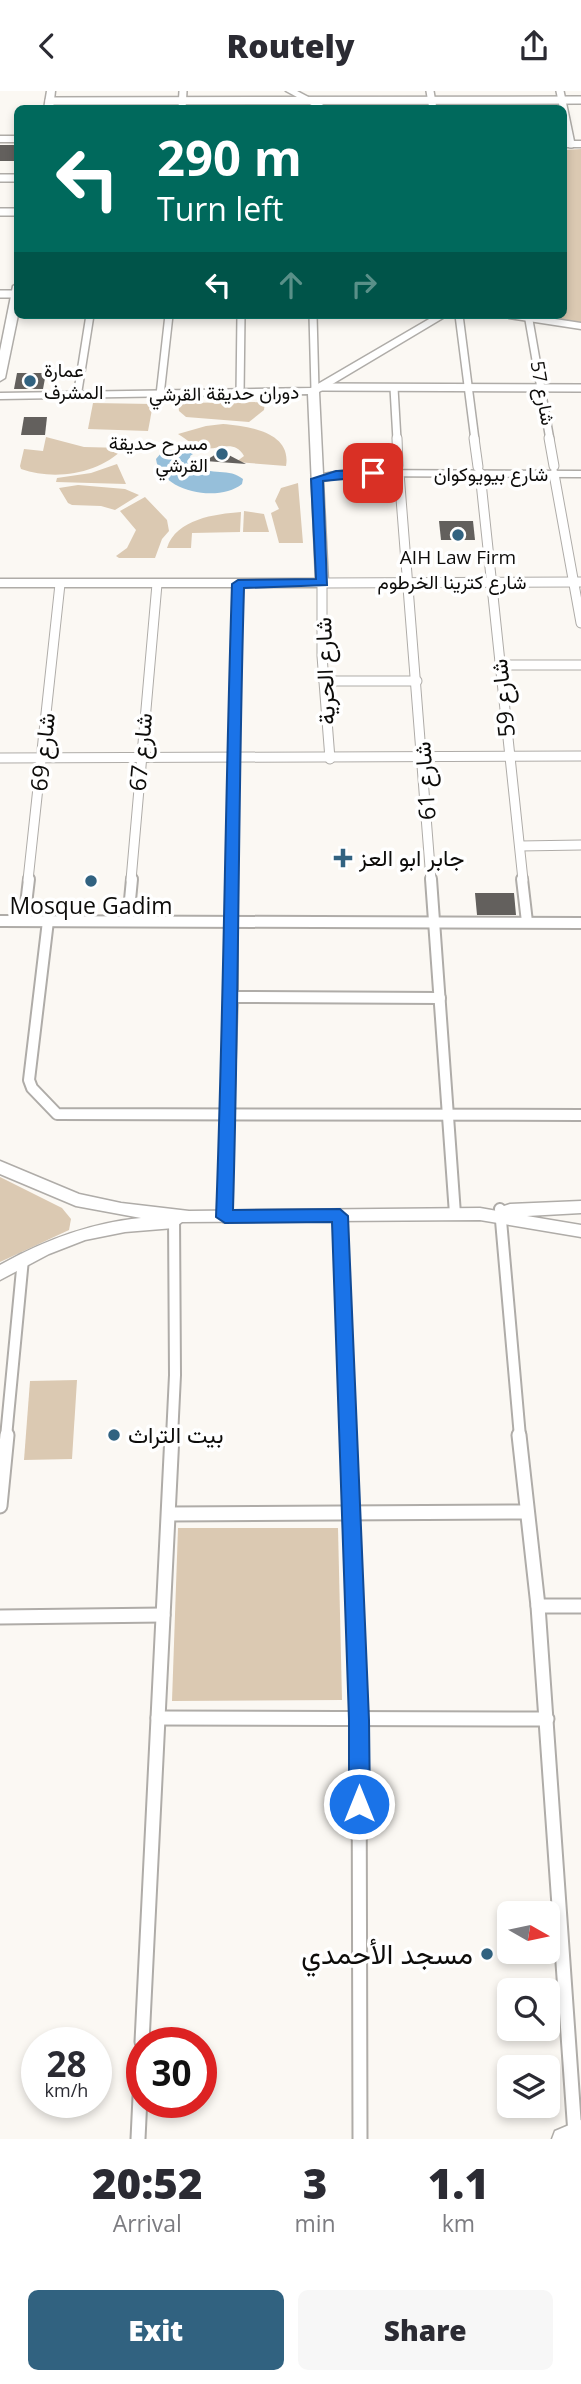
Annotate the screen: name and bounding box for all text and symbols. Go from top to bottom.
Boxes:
text: Routely [227,24,354,67]
icon: back [28,27,66,65]
icon: share [515,27,553,65]
text: 290 m [157,124,302,190]
icon: left [42,133,133,224]
text: Turn left [157,187,283,230]
icon: left [199,266,237,304]
icon: ahead [272,266,310,304]
icon: right [345,266,383,304]
place label: عمارة المشرف [44,357,103,405]
street label: شارع 57 [525,359,561,427]
marker: عمارة المشرف [22,373,38,389]
street label: دوران حديقة القرشي [149,379,299,410]
place label: مسرح حديقة القرشي [109,430,208,481]
pin [343,443,403,503]
marker: مسرح حديقة القرشي [214,446,230,462]
icon: arrive [354,454,392,492]
street label: شارع بيويوكوان [434,461,548,487]
marker: AIH Law Firm [450,527,466,543]
place label: AIH Law Firm [400,544,516,570]
street label: شارع كترينا الخرطوم [378,569,526,595]
street label: شارع الحرية [306,617,343,725]
street label: شارع 59 [482,657,523,739]
street label: شارع 69 [22,711,63,793]
street label: شارع 67 [121,711,160,793]
street label: شارع 61 [405,741,444,821]
place label: جابر ابو العز [358,841,464,873]
marker: جابر ابو العز [333,848,353,868]
marker: Mosque Gadim [83,873,99,889]
place label: Mosque Gadim [9,889,173,921]
place label: بيت التراث [128,1418,223,1450]
marker: بيت التراث [106,1427,122,1443]
position arrow [322,1767,396,1841]
north arrow [497,1901,560,1963]
map controls [497,1901,560,2118]
place label: مسجد الأحمدي [301,1934,473,1977]
marker: مسجد الأحمدي [479,1946,495,1962]
button: search [497,1978,560,2041]
speed limit sign: 30 [126,2027,217,2118]
text: 28 [46,2040,87,2087]
button: layers [497,2055,560,2118]
text: km/h [45,2078,88,2102]
text: 20:52 [92,2154,203,2211]
text: 3 [303,2154,327,2211]
text: 1.1 [428,2154,489,2211]
text: Arrival [113,2207,182,2239]
text: min [294,2207,336,2239]
text: km [442,2207,475,2239]
button: Exit [28,2290,284,2370]
button: Share [298,2290,553,2370]

